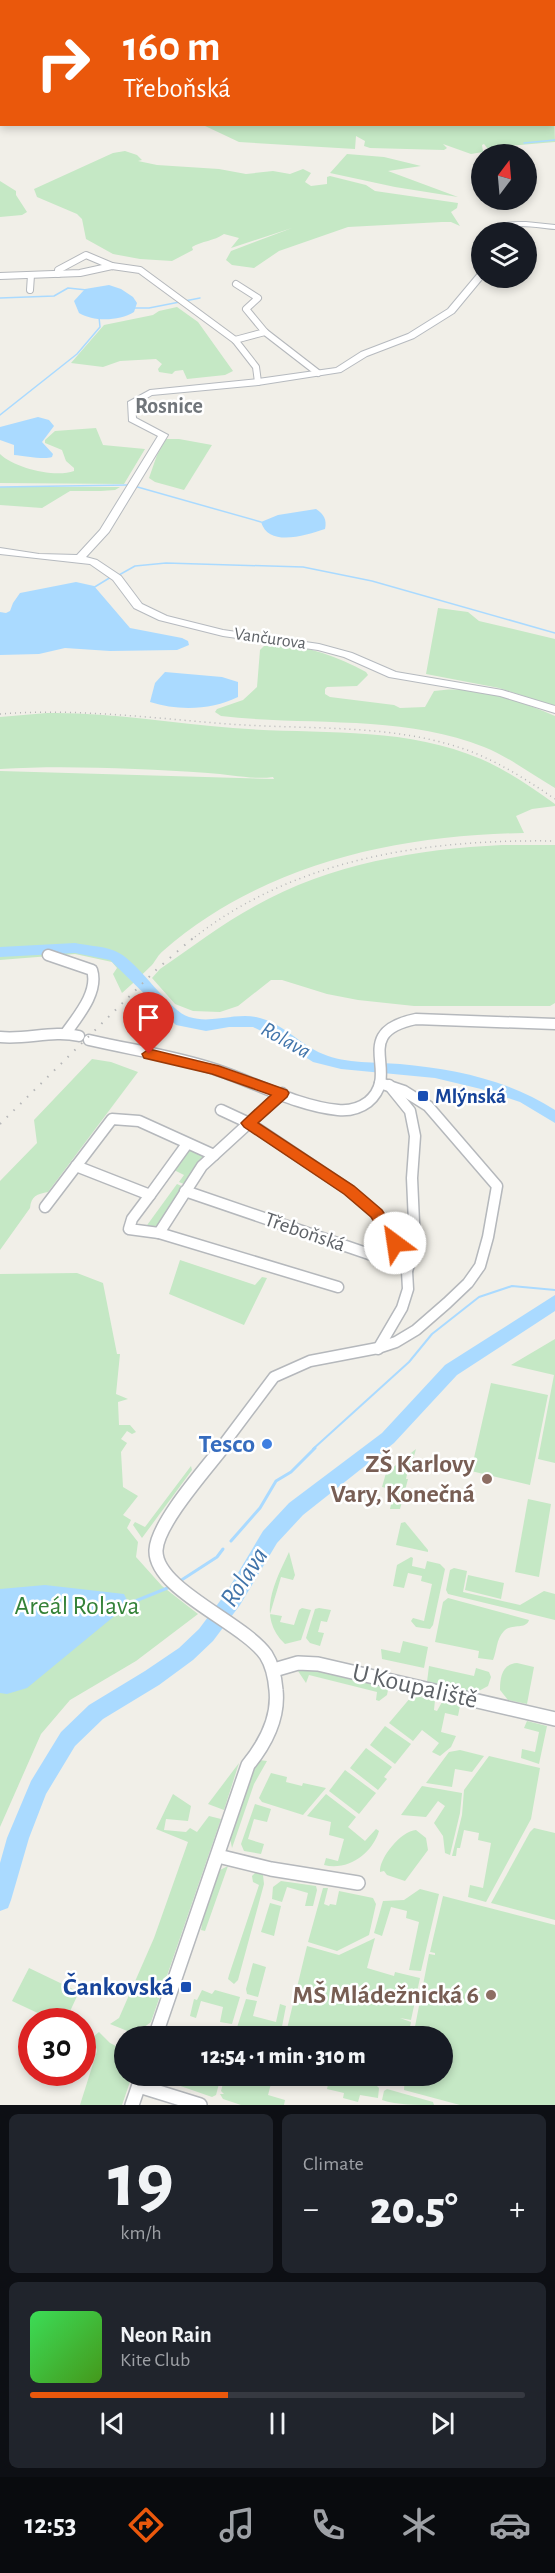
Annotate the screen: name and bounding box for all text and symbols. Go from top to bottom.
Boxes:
icon: right [24,24,102,102]
text: 160 m [123,26,221,68]
text: Třeboňská [123,75,231,102]
north arrow [471,144,537,210]
map controls [471,144,537,288]
button: layers [471,222,537,288]
district label: Rosnice [135,395,203,417]
street label: Vančurova [233,625,307,653]
pin [123,992,174,1054]
icon: arrive [132,1001,165,1034]
water label: Rolava [258,1018,314,1062]
place label: Mlýnská [435,1086,506,1107]
marker: Mlýnská [416,1089,430,1103]
street label: Třeboňská [262,1208,348,1256]
position arrow [363,1211,427,1275]
place label: Tesco [198,1431,255,1457]
marker: Tesco [260,1437,274,1451]
place label: ZŠ Karlovy Vary, Konečná [330,1449,475,1507]
marker: ZŠ Karlovy Vary, Konečná [480,1472,494,1486]
water label: Rolava [215,1542,273,1612]
park label: Areál Rolava [15,1593,139,1619]
street label: U Koupaliště [350,1659,480,1713]
place label: Čankovská [63,1972,174,2000]
marker: Čankovská [179,1980,193,1994]
place label: MŠ Mládežnická 6 [292,1980,479,2008]
marker: MŠ Mládežnická 6 [484,1988,498,2002]
speed limit sign: 30 [18,2008,96,2086]
text: 12:54 · 1 min · 310 m [201,2045,366,2067]
text: 19 [108,2143,174,2221]
text: Climate [303,2154,364,2174]
text: 20.5° [370,2187,458,2232]
text: − [303,2193,319,2226]
text: + [509,2193,525,2226]
text: km/h [120,2223,162,2243]
text: Neon Rain [120,2324,212,2346]
text: Kite Club [120,2350,190,2370]
icon: previous [96,2407,129,2440]
icon: pause [261,2407,294,2440]
icon: next [426,2407,459,2440]
icon: directions [125,2504,167,2546]
icon: music [216,2504,258,2546]
icon: phone [307,2504,349,2546]
icon: climate [398,2504,440,2546]
icon: car [489,2504,531,2546]
text: 12:53 [24,2511,76,2538]

